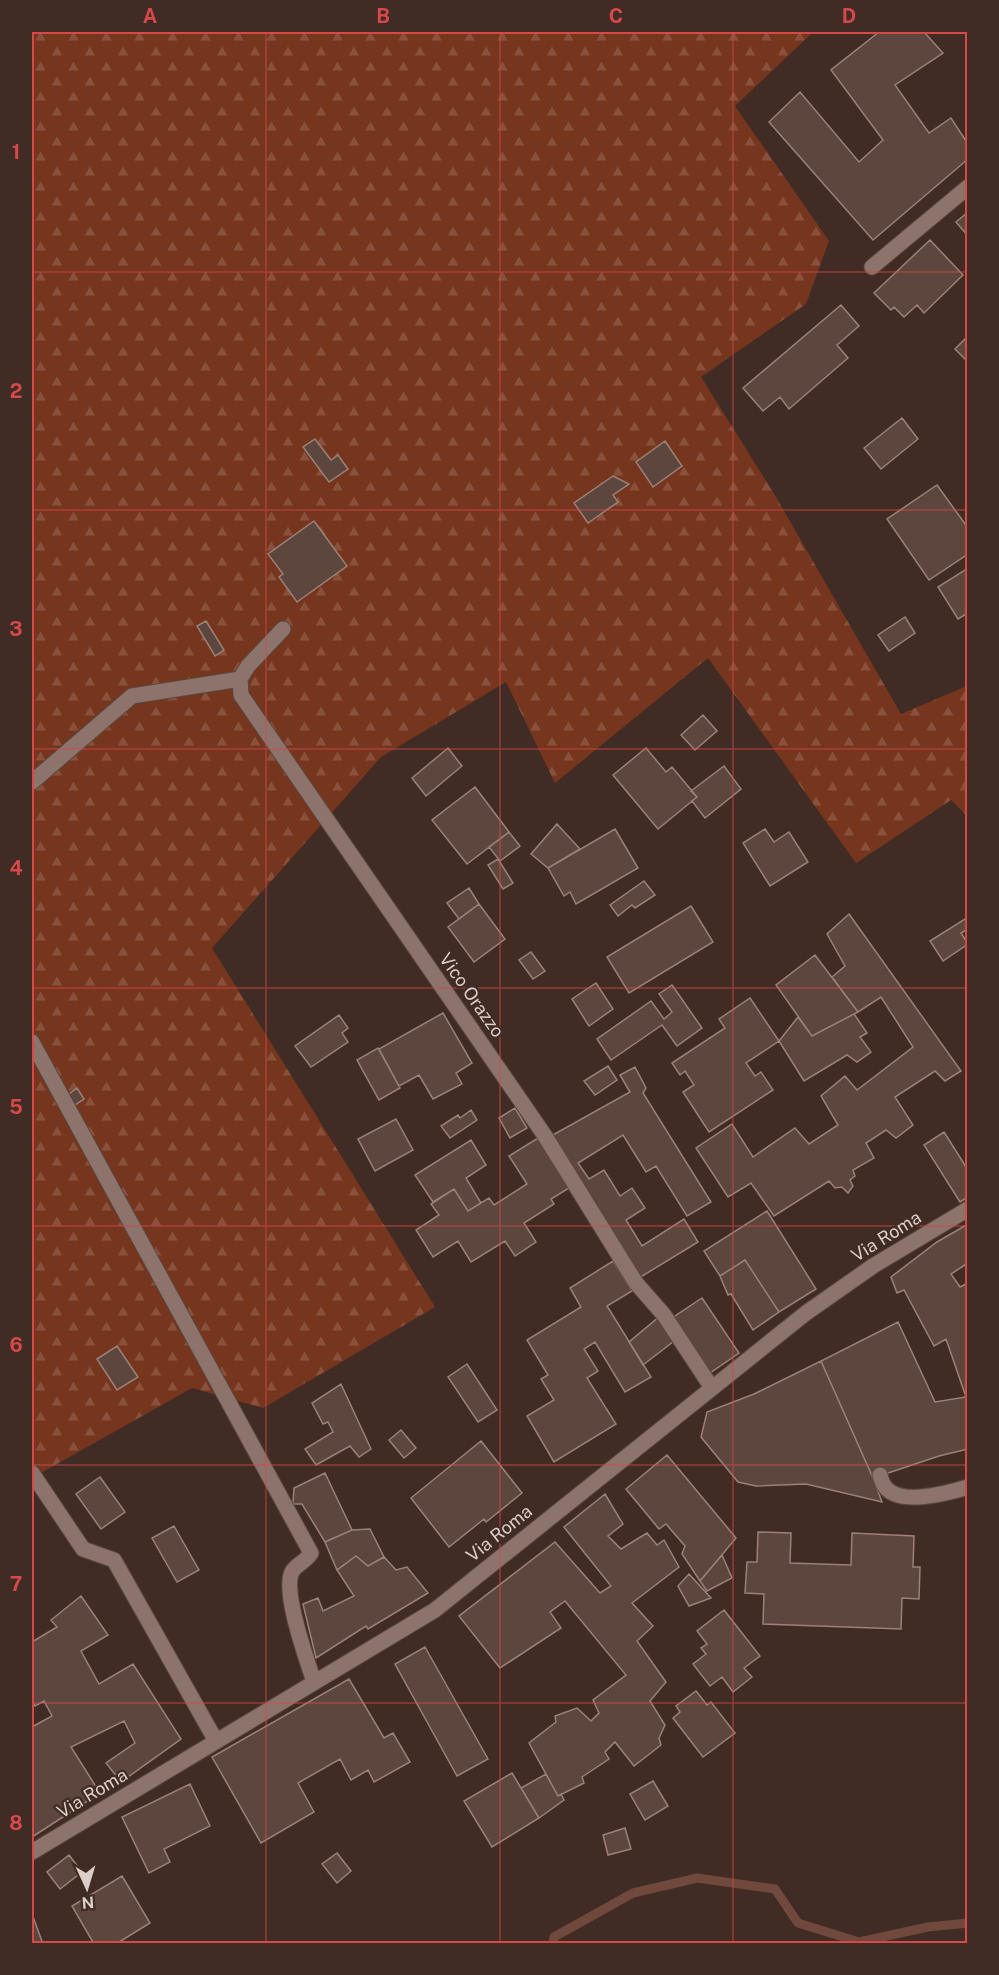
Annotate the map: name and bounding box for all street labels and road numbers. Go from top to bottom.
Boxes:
street label: Vico Orazzo [435,949,509,1041]
street label: Via Roma [847,1206,925,1266]
street label: Via Roma [462,1500,536,1566]
street label: Via Roma [53,1764,131,1822]

